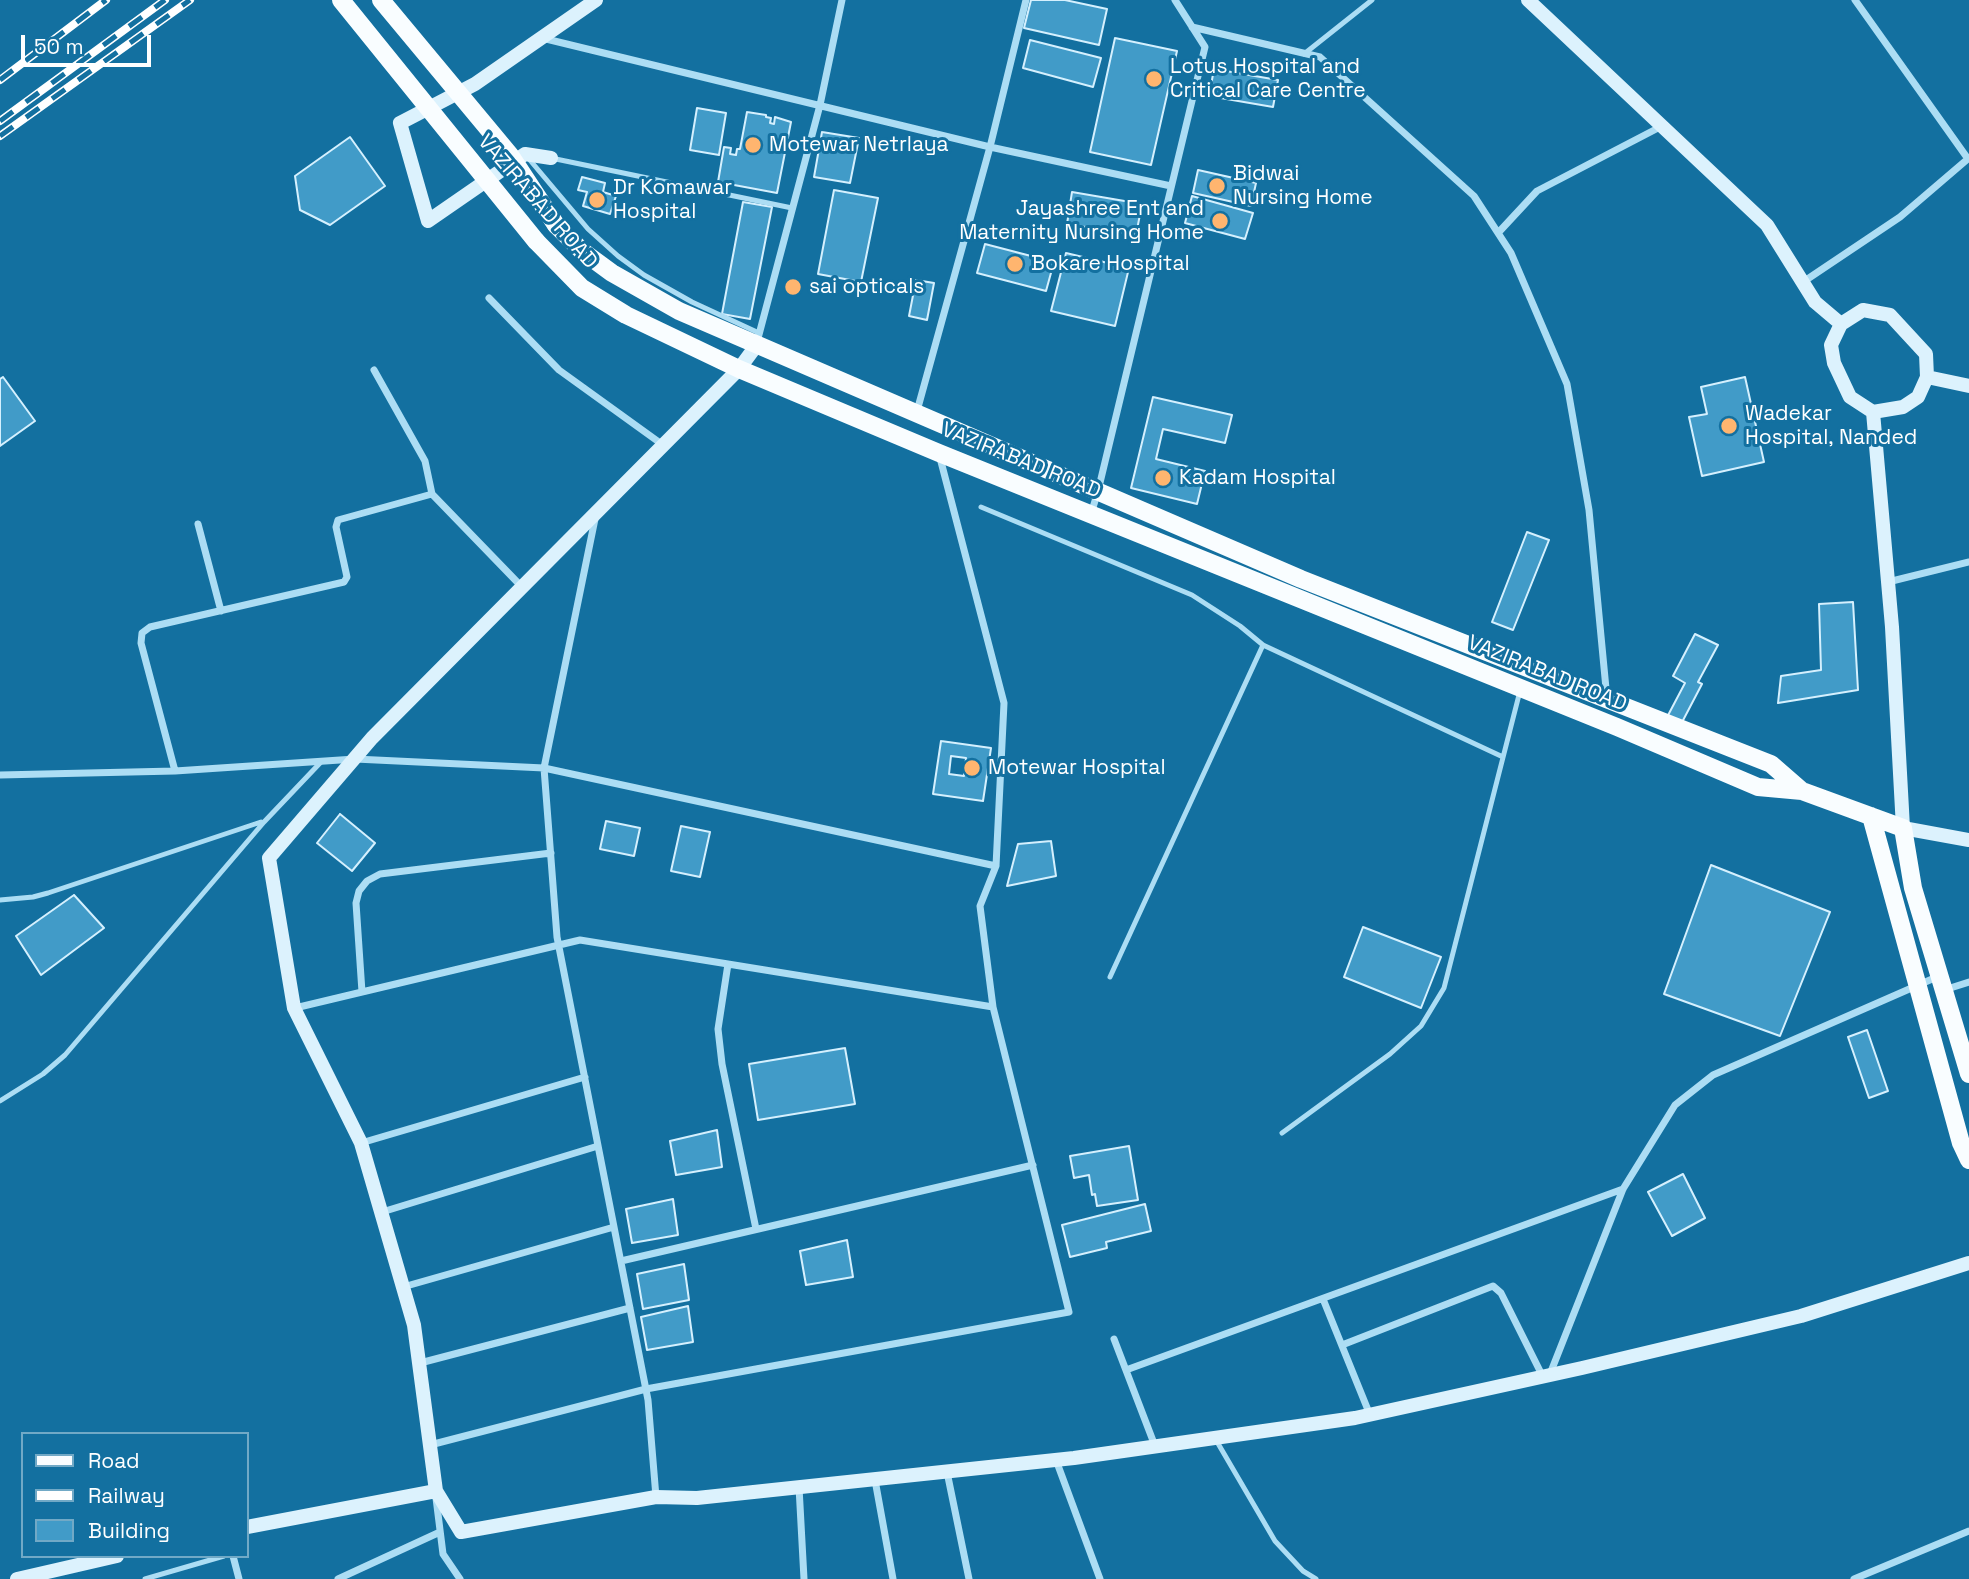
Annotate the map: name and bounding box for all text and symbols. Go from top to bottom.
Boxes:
scale bar [24,21,154,65]
text: 50 m [34,33,84,60]
place label: Lotus Hospital and Critical Care Centre [1170,54,1366,104]
marker: Lotus Hospital and Critical Care Centre [1144,69,1164,89]
street label: VAZIRABAD ROAD [472,130,602,274]
place label: Motewar Netrlaya [769,132,949,158]
marker: Motewar Netrlaya [743,135,763,155]
place label: Bidwai Nursing Home [1233,161,1373,211]
place label: Dr Komawar Hospital [613,175,732,225]
marker: Bidwai Nursing Home [1207,176,1227,196]
marker: Dr Komawar Hospital [587,190,607,210]
place label: Jayashree Ent and Maternity Nursing Home [959,196,1204,246]
marker: Jayashree Ent and Maternity Nursing Home [1210,211,1230,231]
place label: Bokare Hospital [1031,251,1190,277]
marker: Bokare Hospital [1005,254,1025,274]
place label: sai opticals [809,274,924,300]
marker: sai opticals [783,277,803,297]
place label: Wadekar Hospital, Nanded [1745,401,1917,451]
marker: Wadekar Hospital, Nanded [1719,416,1739,436]
street label: VAZIRABAD ROAD [938,418,1104,504]
place label: Kadam Hospital [1179,465,1336,491]
marker: Kadam Hospital [1153,468,1173,488]
street label: VAZIRABAD ROAD [1464,631,1630,717]
place label: Motewar Hospital [988,755,1166,781]
marker: Motewar Hospital [962,758,982,778]
legend [21,1432,248,1558]
text: Road [88,1447,140,1474]
text: Railway [88,1482,165,1509]
text: Building [88,1517,170,1544]

